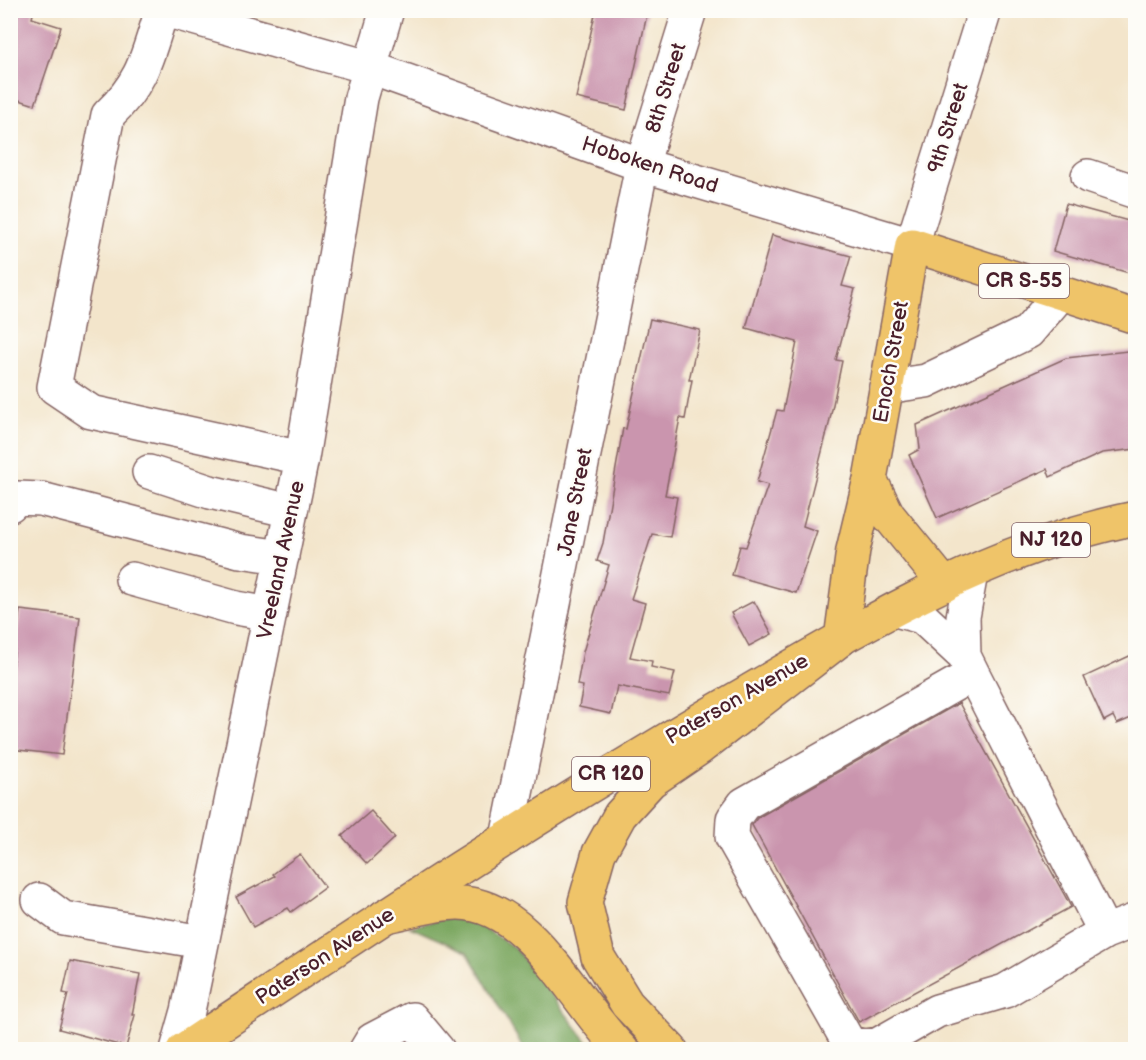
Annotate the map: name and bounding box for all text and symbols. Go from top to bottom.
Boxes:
street label: 8th Street [640,39,692,136]
street label: 9th Street [922,79,974,176]
street label: Hoboken Road [579,131,721,199]
road number: CR S-55 [979,264,1069,298]
street label: Enoch Street [868,299,914,425]
street label: Jane Street [552,445,598,558]
street label: Vreeland Avenue [252,478,310,642]
road number: NJ 120 [1012,523,1090,557]
street label: Paterson Avenue [661,648,813,750]
road number: CR 120 [572,757,650,791]
street label: Paterson Avenue [251,902,399,1010]

